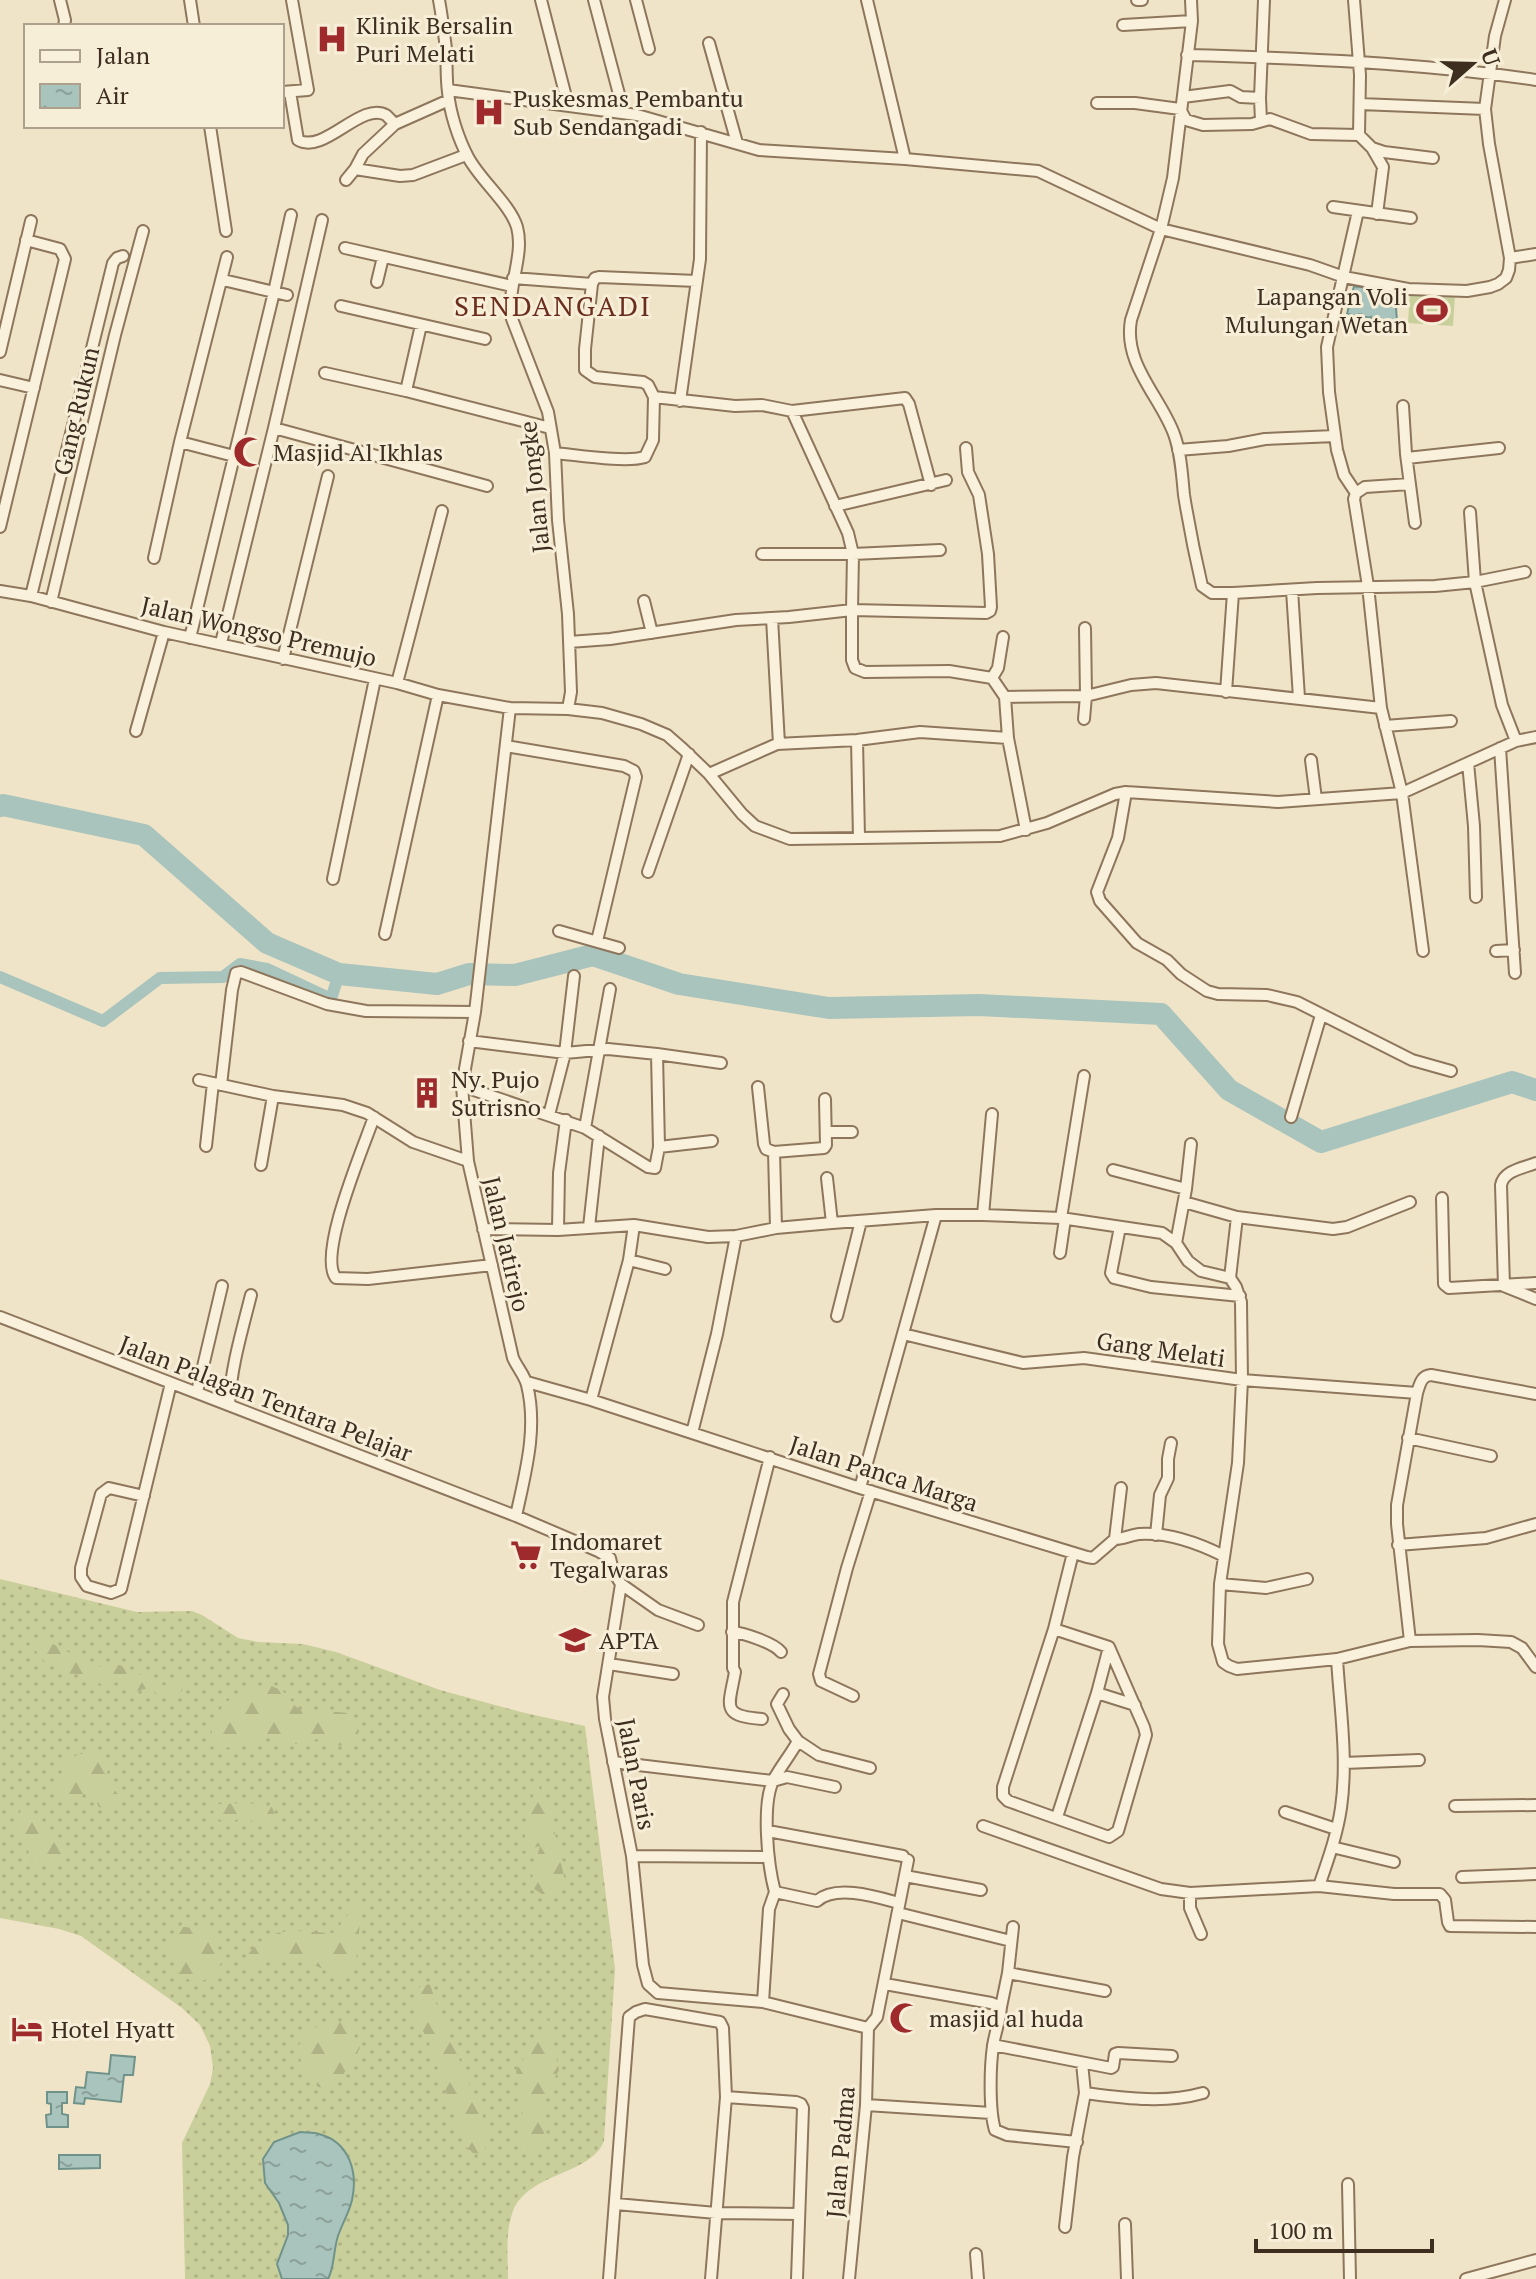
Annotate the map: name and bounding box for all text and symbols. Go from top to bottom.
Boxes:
place label: Klinik Bersalin Puri Melati [356,9,513,69]
hospital icon: Klinik Bersalin Puri Melati [315,22,349,56]
legend [24,24,284,128]
north arrow [1432,24,1512,104]
text: Jalan [96,39,150,71]
text: U [1475,45,1508,70]
text: Air [96,79,130,111]
place label: Puskesmas Pembantu Sub Sendangadi [513,82,744,142]
hospital icon: Puskesmas Pembantu Sub Sendangadi [472,95,506,129]
place label: Lapangan Voli Mulungan Wetan [1225,280,1408,340]
district label: SENDANGADI [454,287,652,324]
sports icon: Lapangan Voli Mulungan Wetan [1415,293,1449,327]
street label: Gang Rukun [46,344,106,478]
street label: Jalan Jongke [511,420,557,554]
mosque icon: Masjid Al Ikhlas [232,435,266,469]
place label: Masjid Al Ikhlas [273,436,443,468]
street label: Jalan Wongso Premujo [138,588,380,674]
place label: Ny. Pujo Sutrisno [451,1063,541,1123]
building icon: Ny. Pujo Sutrisno [410,1076,444,1110]
street label: Jalan Jatirejo [476,1173,538,1315]
street label: Gang Melati [1095,1324,1227,1374]
street label: Jalan Palagan Tentara Pelajar [115,1327,418,1469]
street label: Jalan Panca Marga [786,1427,982,1519]
place label: Indomaret Tegalwaras [550,1525,669,1585]
supermarket icon: Indomaret Tegalwaras [509,1538,543,1572]
school or university icon: APTA [558,1623,592,1657]
place label: APTA [599,1624,660,1656]
street label: Jalan Paris [611,1716,663,1832]
mosque icon: masjid al huda [888,2001,922,2035]
place label: masjid al huda [929,2002,1084,2034]
hotel icon: Hotel Hyatt [10,2012,44,2046]
place label: Hotel Hyatt [51,2013,175,2045]
street label: Jalan Padma [818,2085,862,2219]
scale bar [1256,2203,1432,2253]
text: 100 m [1268,2214,1333,2246]

